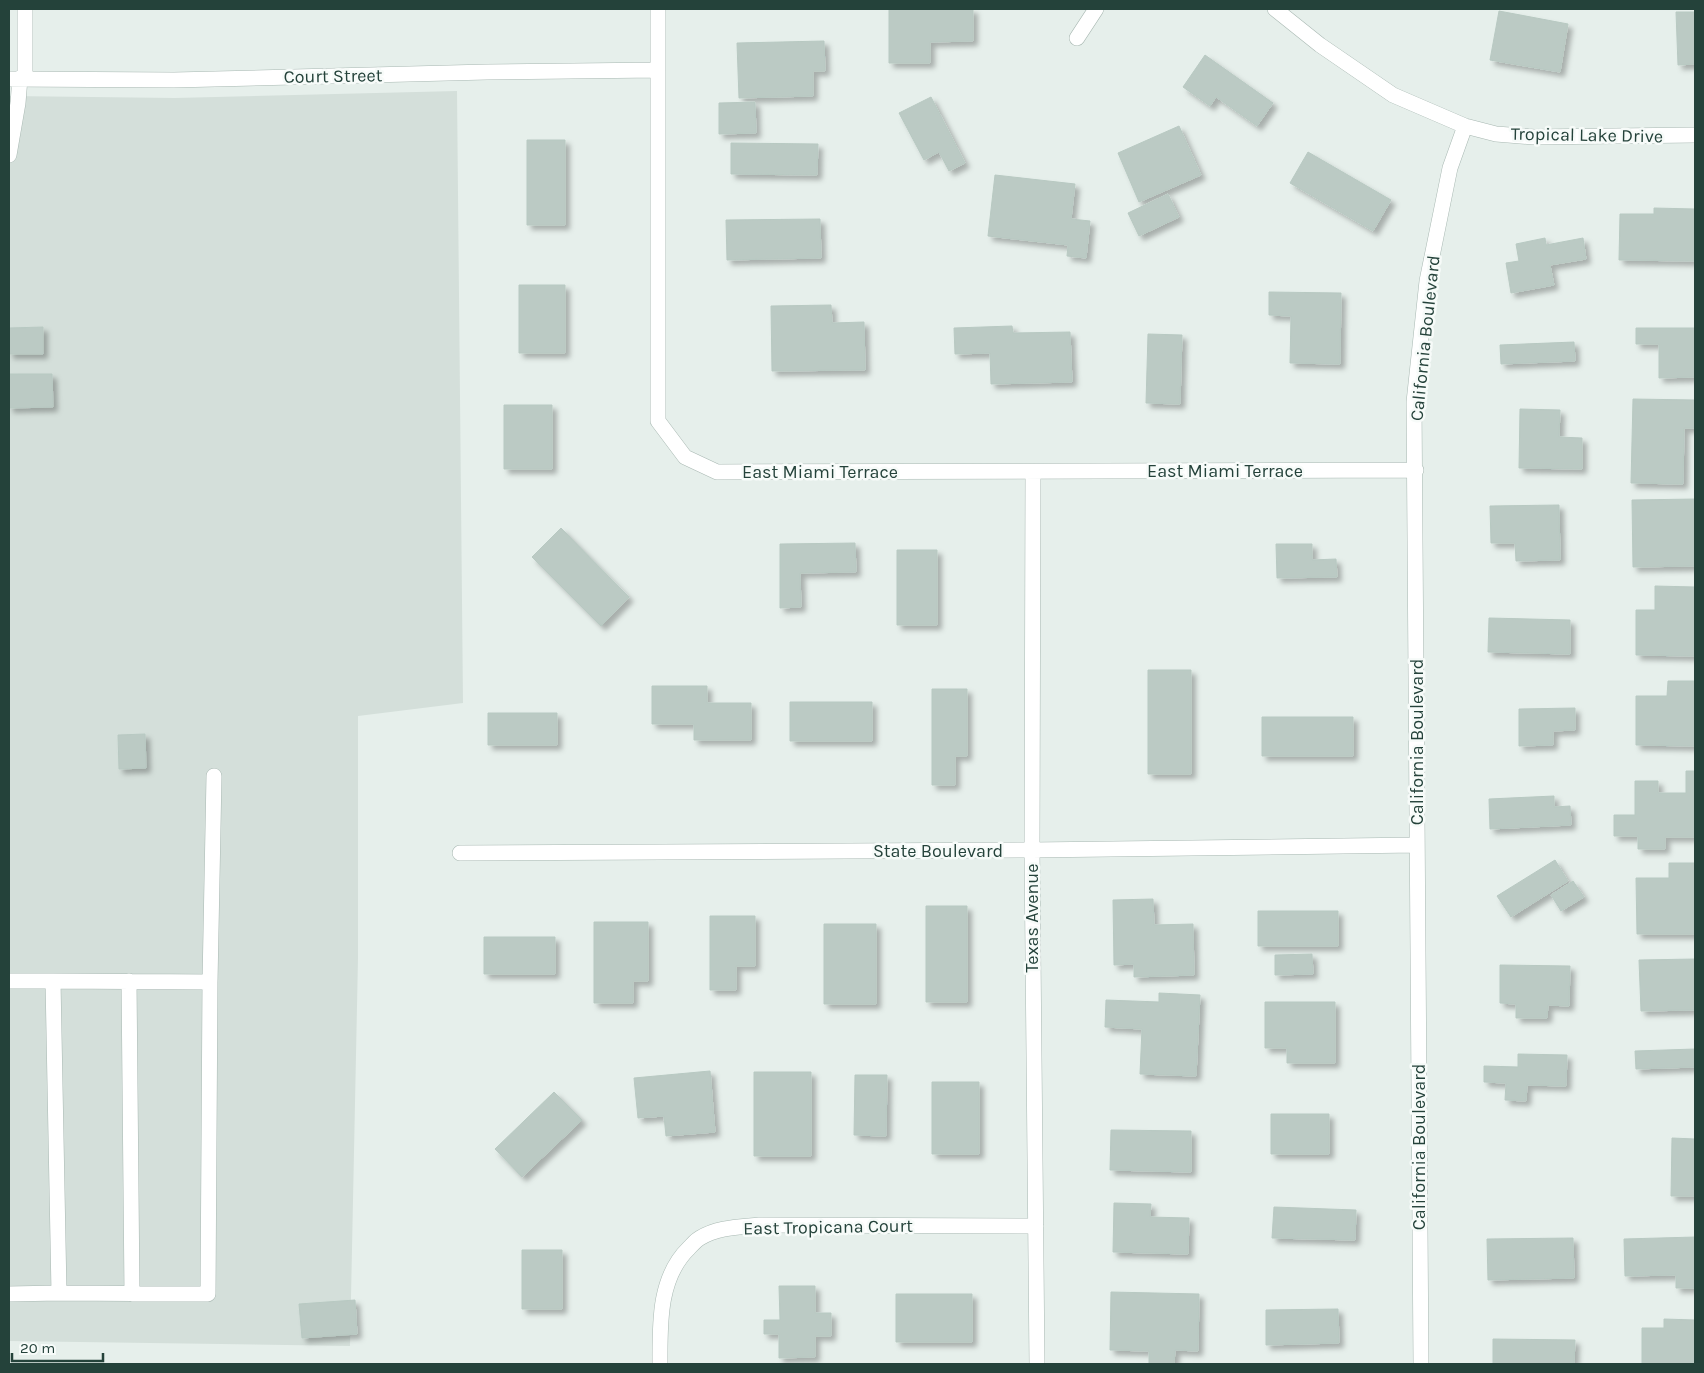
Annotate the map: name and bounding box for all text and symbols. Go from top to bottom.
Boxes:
street label: Court Street [283,64,383,88]
street label: Tropical Lake Drive [1511,123,1663,147]
street label: California Boulevard [1405,254,1445,422]
street label: East Miami Terrace [1147,460,1303,482]
street label: East Miami Terrace [742,461,898,483]
street label: California Boulevard [1406,659,1428,825]
street label: State Boulevard [873,840,1003,862]
street label: Texas Avenue [1021,864,1043,973]
street label: California Boulevard [1408,1064,1430,1230]
street label: East Tropicana Court [743,1215,913,1239]
scale bar [12,1330,104,1362]
text: 20 m [20,1339,55,1357]

